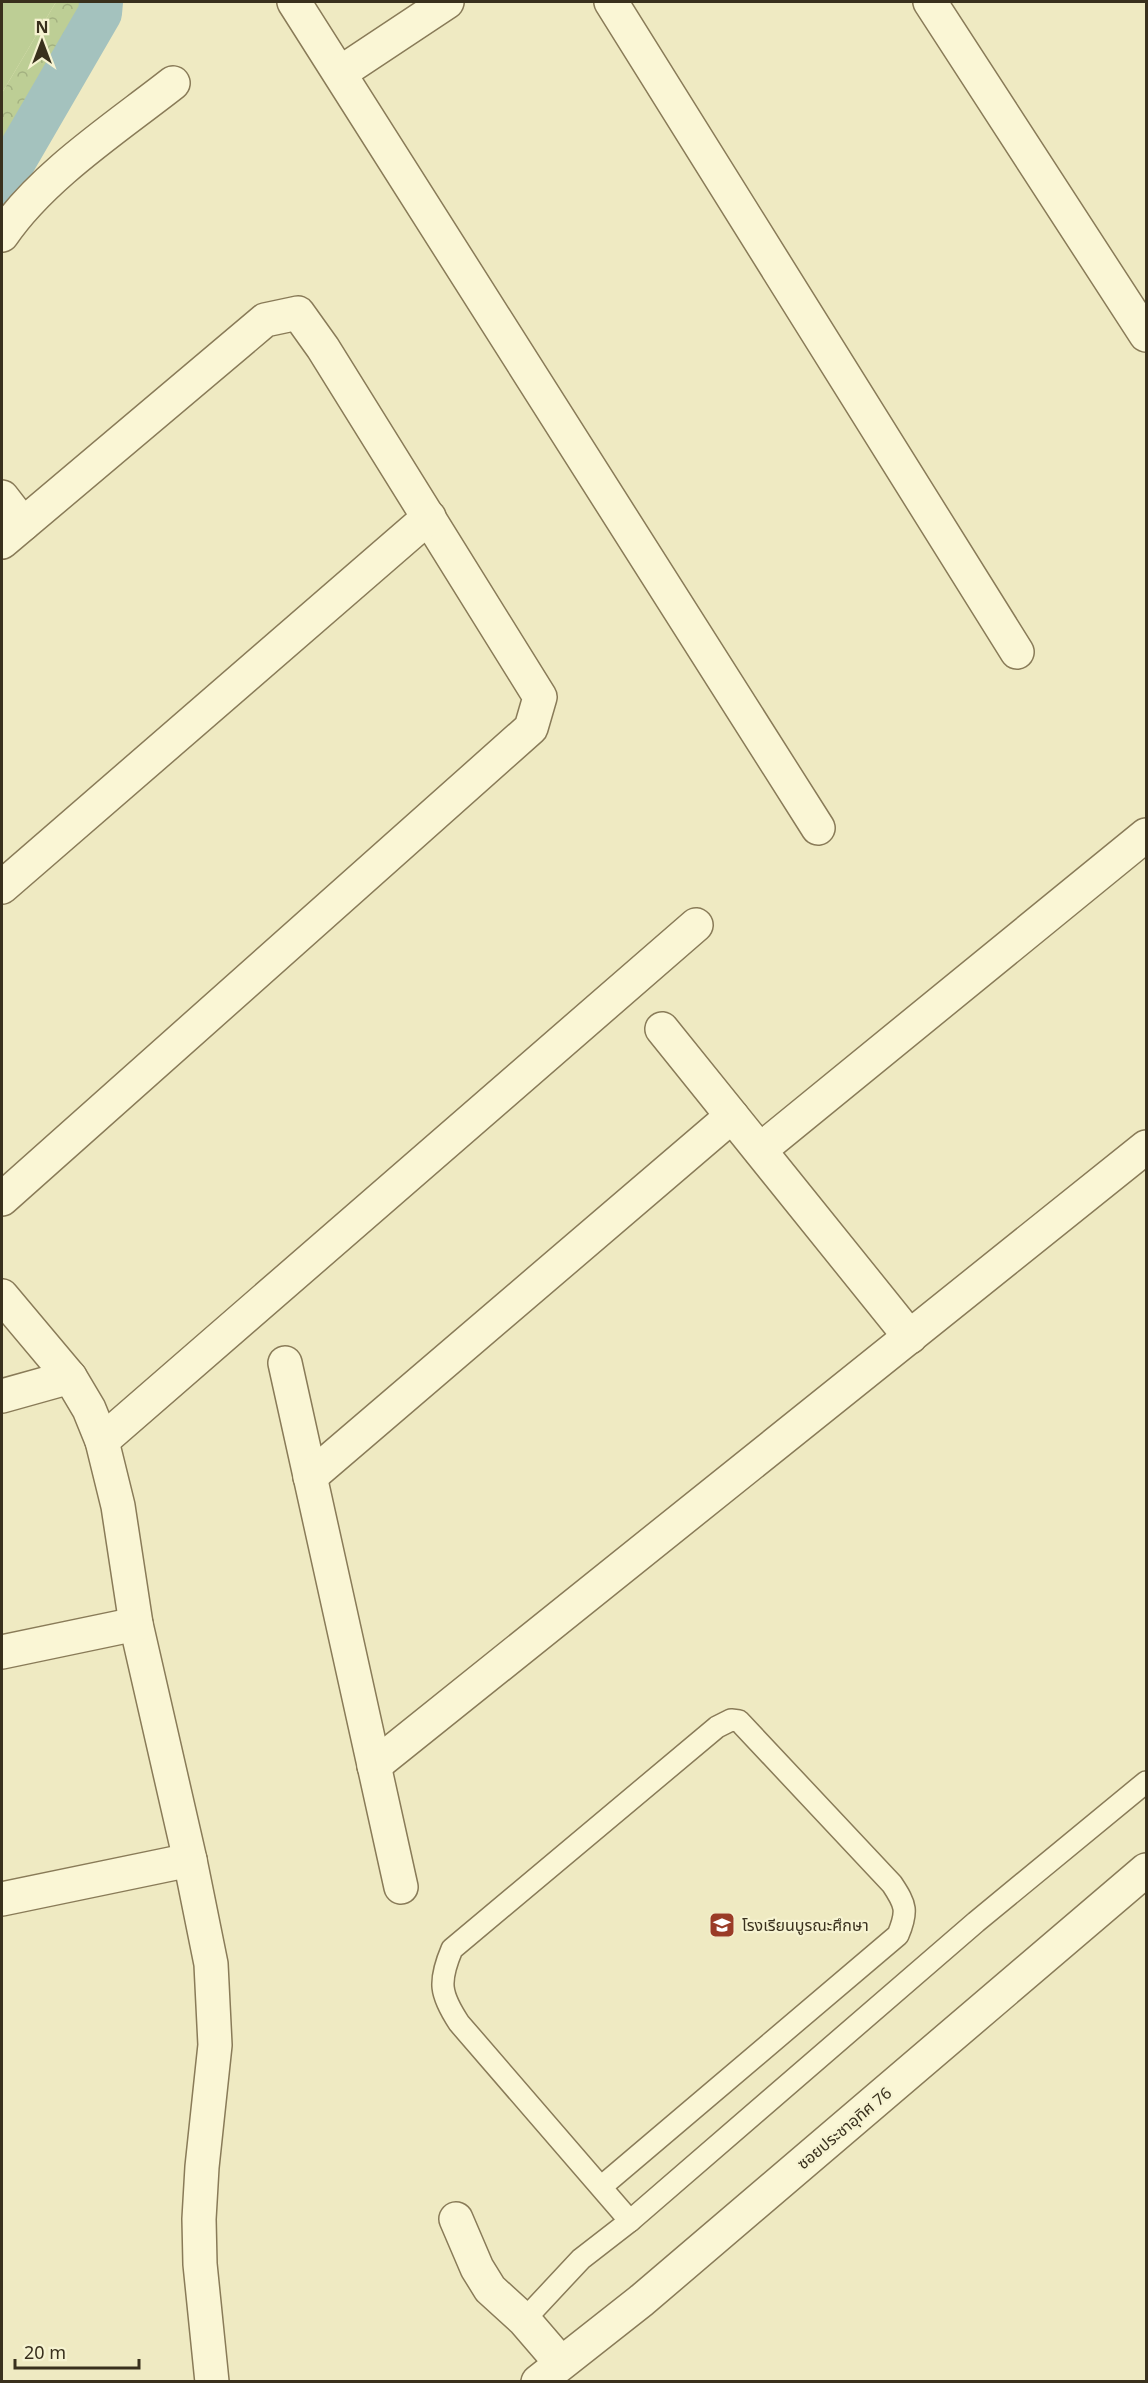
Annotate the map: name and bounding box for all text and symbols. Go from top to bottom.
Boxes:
north arrow [12,12,72,72]
text: N [35,16,49,40]
school or university icon: โรงเรียนบูรณะศึกษา [707,1910,737,1940]
place label: โรงเรียนบูรณะศึกษา [742,1914,869,1938]
street label: ซอยประชาอุทิศ 76 [792,2082,897,2176]
scale bar [15,2332,140,2370]
text: 20 m [24,2340,66,2367]

